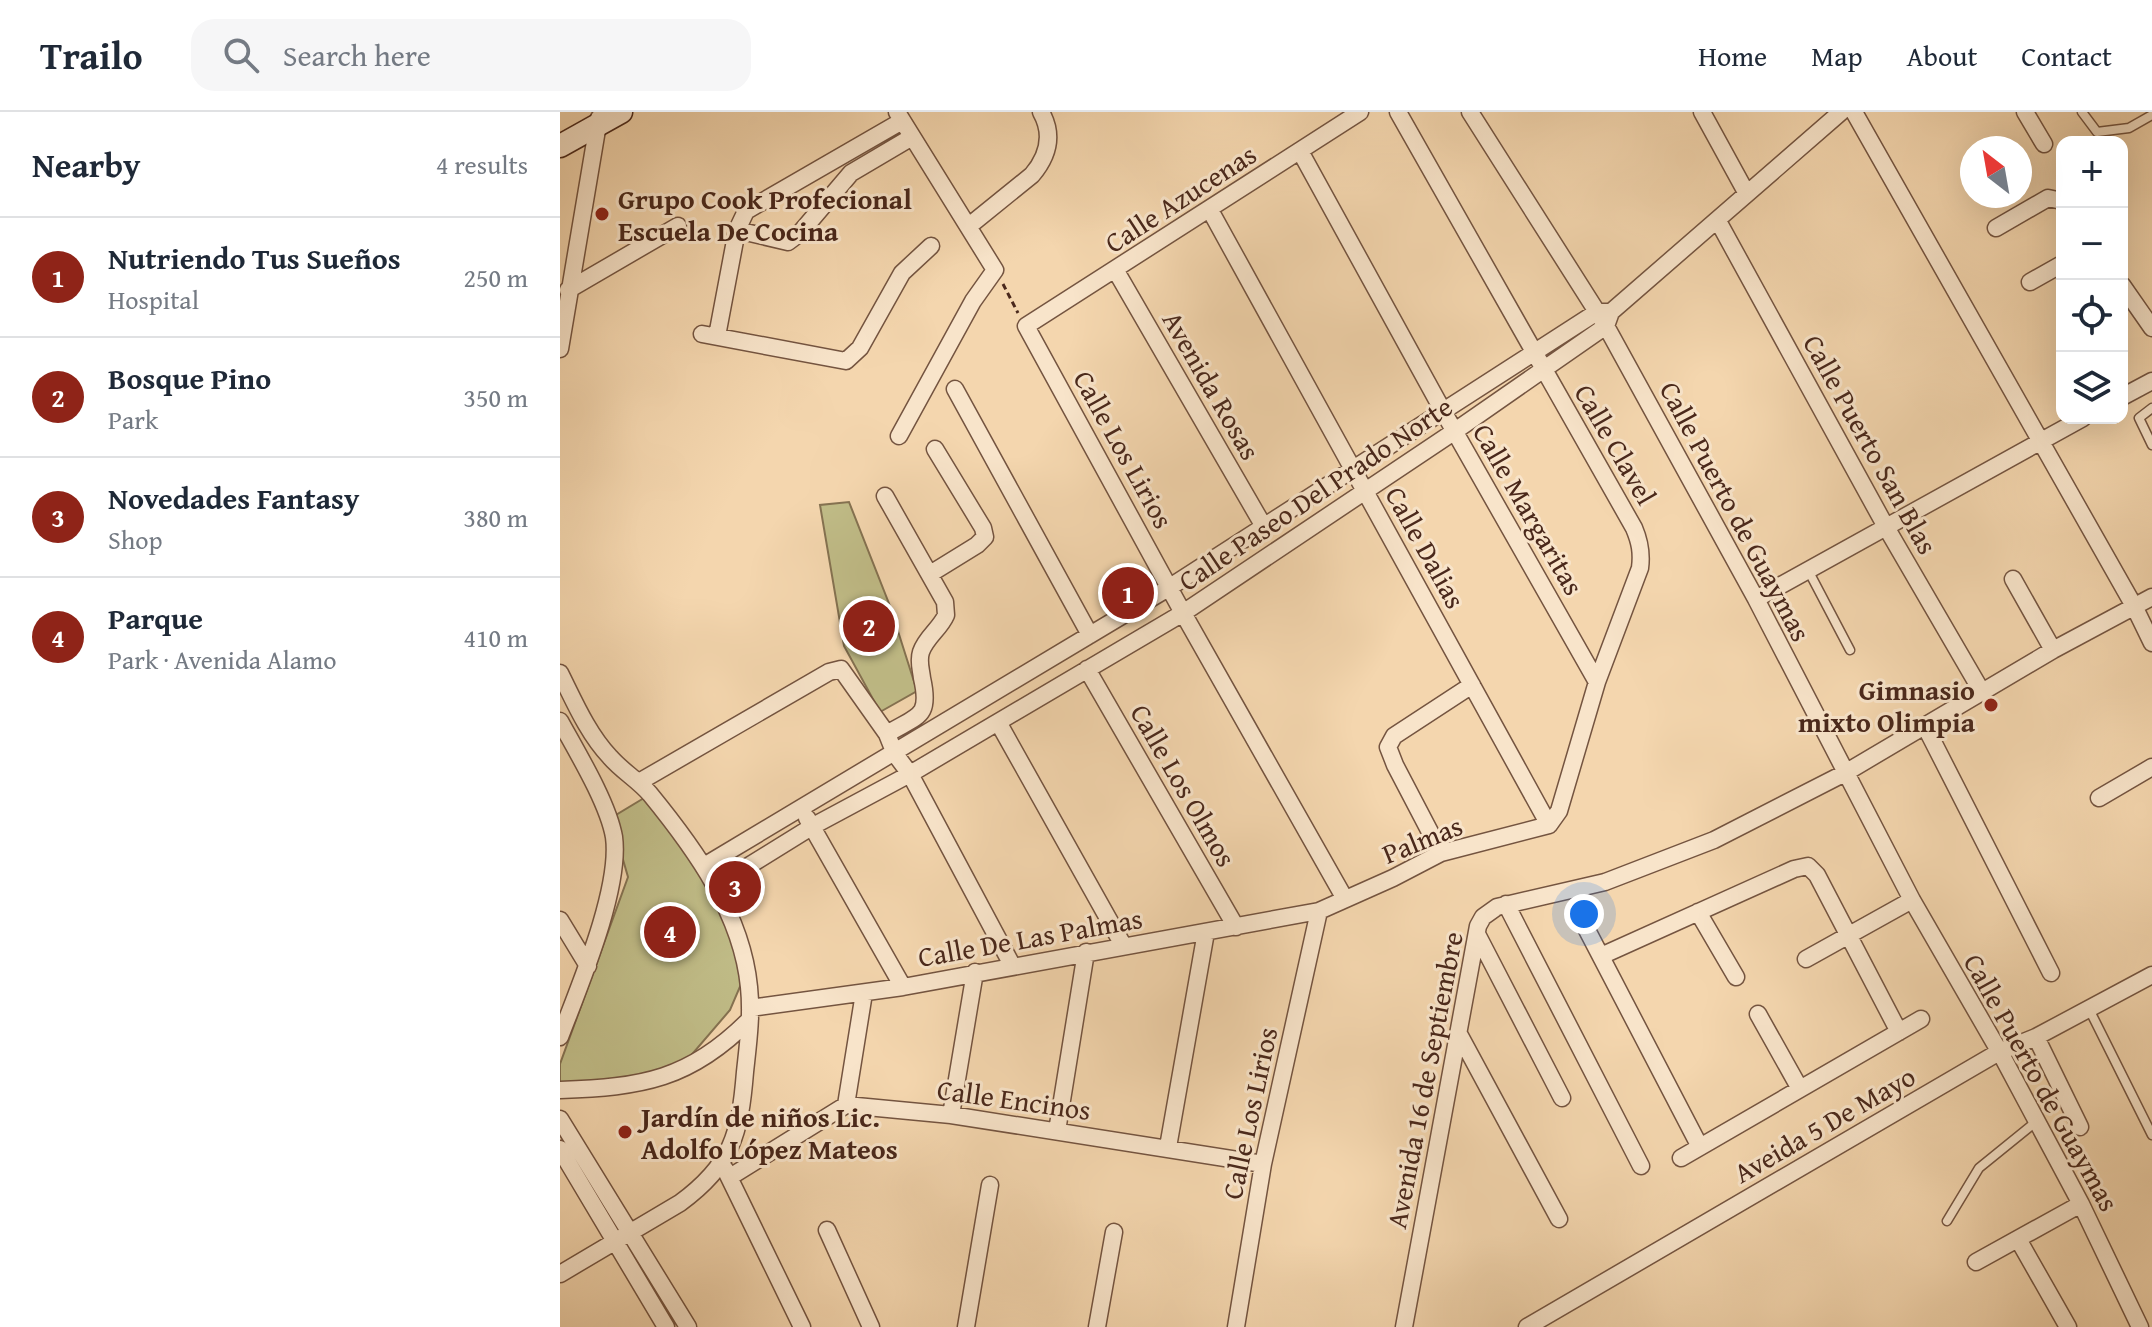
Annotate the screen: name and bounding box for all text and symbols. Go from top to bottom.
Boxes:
search box [191,19,751,91]
text: Trailo [40,27,143,83]
icon: search [219,33,263,77]
text: Search here [283,33,431,77]
text: Home [1698,35,1767,76]
text: Map [1811,35,1863,76]
text: About [1907,35,1977,76]
text: Contact [2021,35,2112,76]
street label: Calle Azucenas [1096,134,1264,262]
north arrow [1960,136,2032,208]
map controls [2056,136,2128,424]
button: + [2056,136,2128,208]
text: Nearby [32,140,141,189]
text: 4 results [436,145,528,184]
place label: Grupo Cook Profecional Escuela De Cocina [618,178,912,251]
marker: Grupo Cook Profecional Escuela De Cocina [593,205,611,223]
button: − [2056,208,2128,280]
text: Nutriendo Tus Sueños [108,236,401,280]
text: 1 [51,258,65,297]
text: 250 m [463,258,528,297]
text: Hospital [108,280,199,319]
button: locate [2056,280,2128,352]
street label: Avenida Rosas [1153,303,1271,467]
street label: Calle Puerto San Blas [1794,327,1948,561]
button: layers [2056,352,2128,424]
text: Bosque Pino [108,356,271,400]
street label: Calle Los Lirios [1064,363,1184,535]
street label: Calle Puerto de Guaymas [1650,374,1822,648]
street label: Calle Clavel [1565,376,1667,512]
text: 2 [51,378,65,417]
text: 350 m [463,378,528,417]
street label: Calle Paseo Del Prado Norte [1170,386,1460,600]
text: Park [108,400,158,439]
street label: Calle Margaritas [1463,416,1595,602]
text: Novedades Fantasy [108,476,359,520]
street label: Calle Dalias [1376,479,1476,615]
text: 3 [51,498,65,537]
text: 380 m [463,498,528,537]
text: Shop [108,520,163,559]
pin: 1 [1102,563,1154,623]
text: Parque [108,596,203,640]
pin: 2 [843,596,895,656]
text: 4 [51,618,65,657]
text: 410 m [463,618,528,657]
text: Park · Avenida Alamo [108,640,337,679]
place label: Gimnasio mixto Olimpia [1798,669,1976,742]
street label: Calle Los Olmos [1121,696,1247,874]
marker: Gimnasio mixto Olimpia [1982,696,2000,714]
street label: Palmas [1376,804,1468,874]
pin: 3 [709,857,761,917]
your location [1564,894,1604,934]
street label: Calle De Las Palmas [915,897,1145,977]
pin: 4 [644,902,696,962]
street label: Avenida 16 de Septiembre [1375,928,1473,1232]
street label: Calle Puerto de Guaymas [1954,946,2130,1218]
street label: Calle Los Lirios [1211,1023,1287,1203]
street label: Aveida 5 De Mayo [1725,1055,1923,1193]
street label: Calle Encinos [935,1068,1093,1130]
place label: Jardín de niños Lic. Adolfo López Mateos [637,1096,898,1169]
marker: Jardín de niños Lic. Adolfo López Mateos [616,1123,634,1141]

